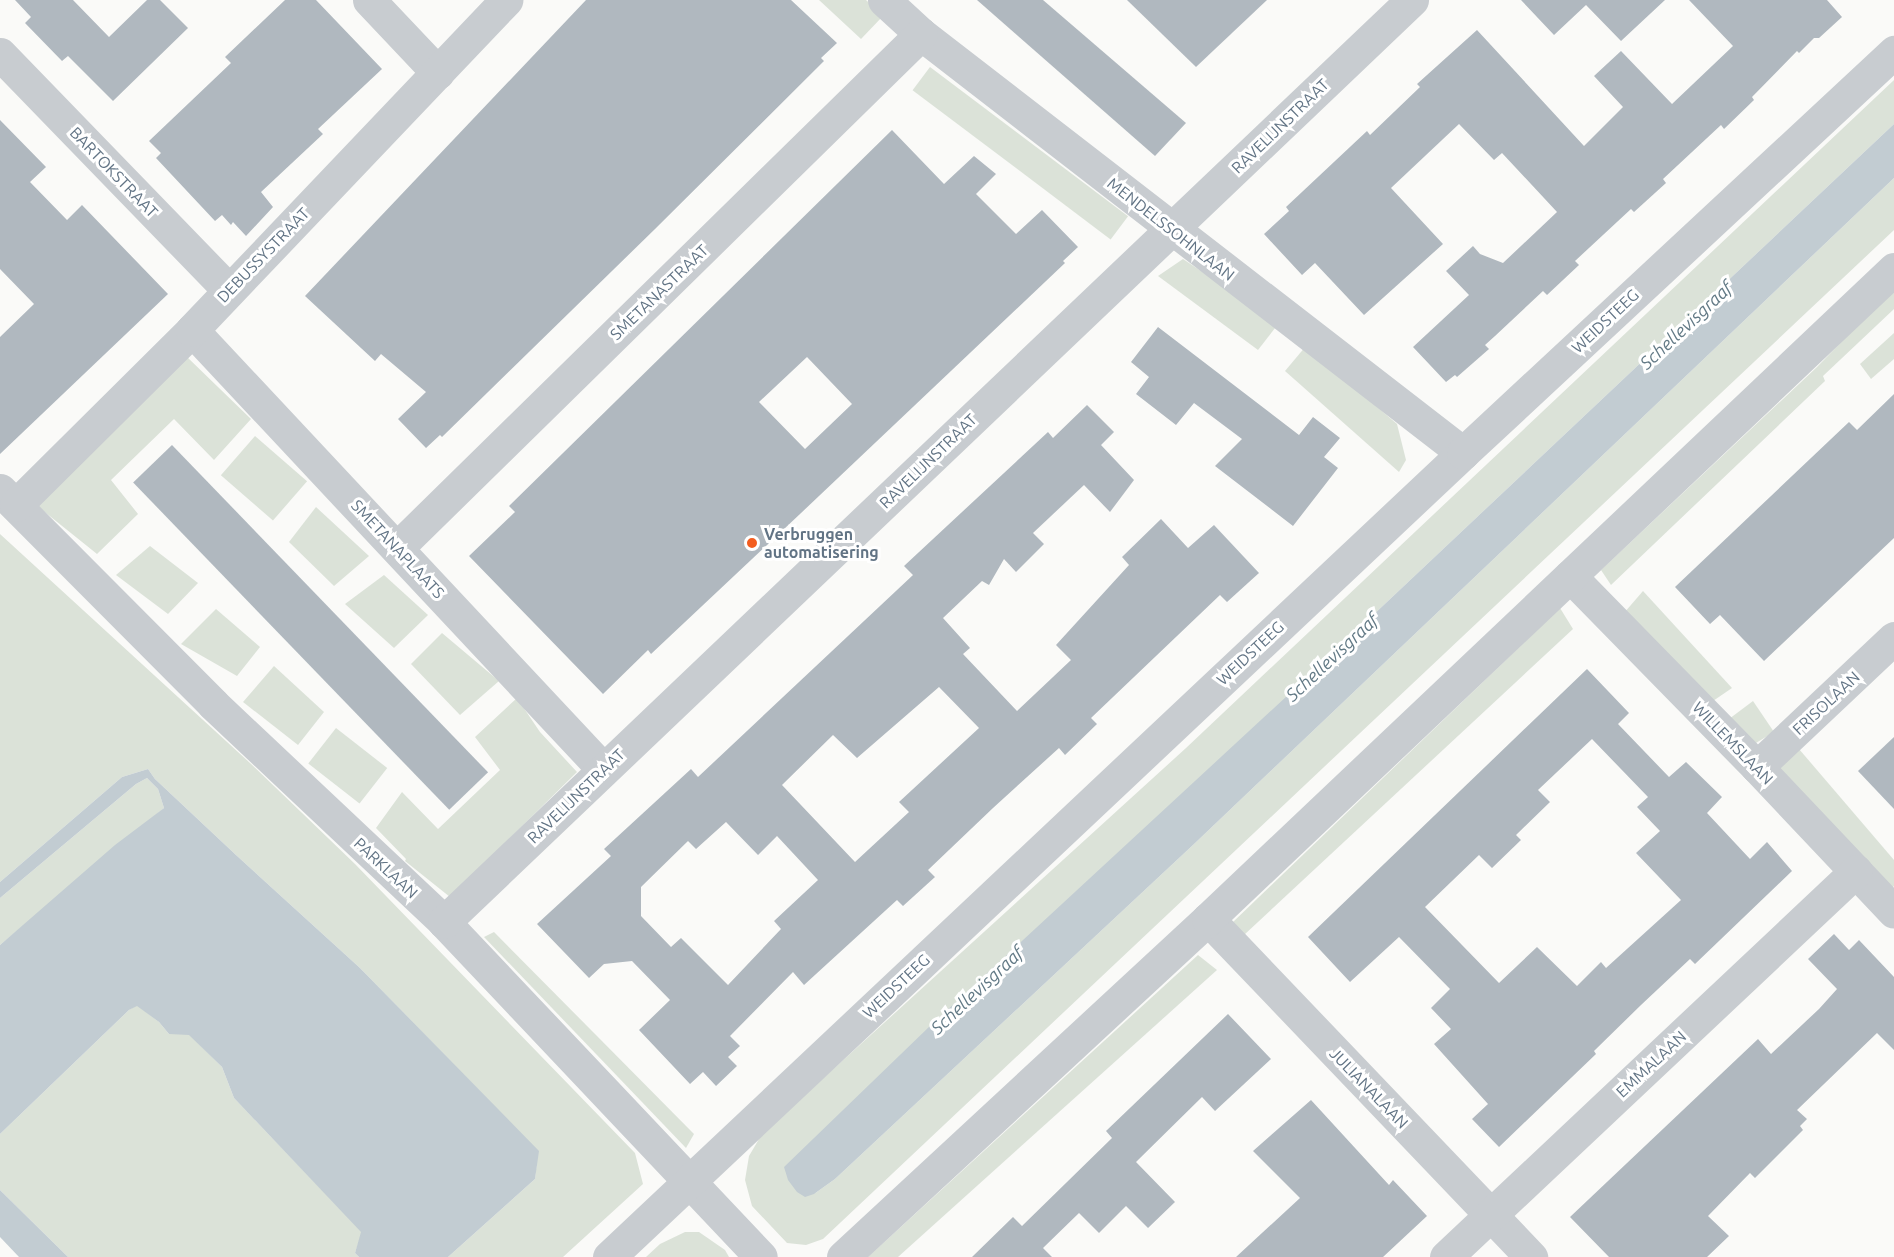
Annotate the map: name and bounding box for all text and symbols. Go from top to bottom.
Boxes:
street label: RAVELIJNSTRAAT [1227,75,1333,177]
street label: BARTOKSTRAAT [66,123,162,221]
street label: MENDELSSOHNLAAN [1104,173,1238,285]
street label: DEBUSSYSTRAAT [213,204,313,306]
street label: SMETANASTRAAT [606,240,712,344]
water label: Schellevisgraaf [1635,277,1737,373]
street label: WEIDSTEEG [1567,285,1643,357]
street label: RAVELIJNSTRAAT [875,410,981,512]
street label: SMETANAPLAATS [348,496,448,602]
place label: Verbruggen automatisering [764,524,879,562]
marker: Verbruggen automatisering [745,536,759,550]
water label: Schellevisgraaf [1281,609,1383,705]
street label: WEIDSTEEG [1212,617,1288,689]
street label: FRISOLAAN [1789,667,1863,739]
street label: WILLEMSLAAN [1689,698,1777,788]
street label: RAVELIJNSTRAAT [523,745,629,847]
street label: PARKLAAN [350,834,422,902]
water label: Schellevisgraaf [926,942,1028,1038]
street label: WEIDSTEEG [858,950,934,1022]
street label: EMMALAAN [1612,1027,1690,1101]
street label: JULIANALAAN [1326,1044,1412,1132]

